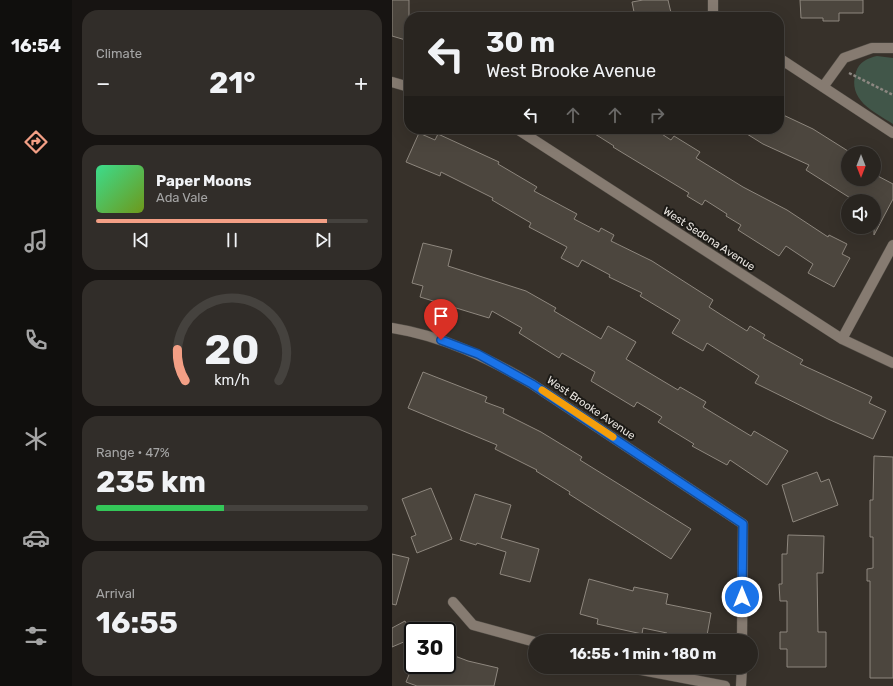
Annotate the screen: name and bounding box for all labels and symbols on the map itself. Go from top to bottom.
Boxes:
north arrow [841,146,881,186]
street label: West Sedona Avenue [661,204,757,274]
pin [424,299,458,340]
street label: West Brooke Avenue [544,374,638,442]
position arrow [721,576,763,618]
speed limit sign: 30 [404,622,456,674]

